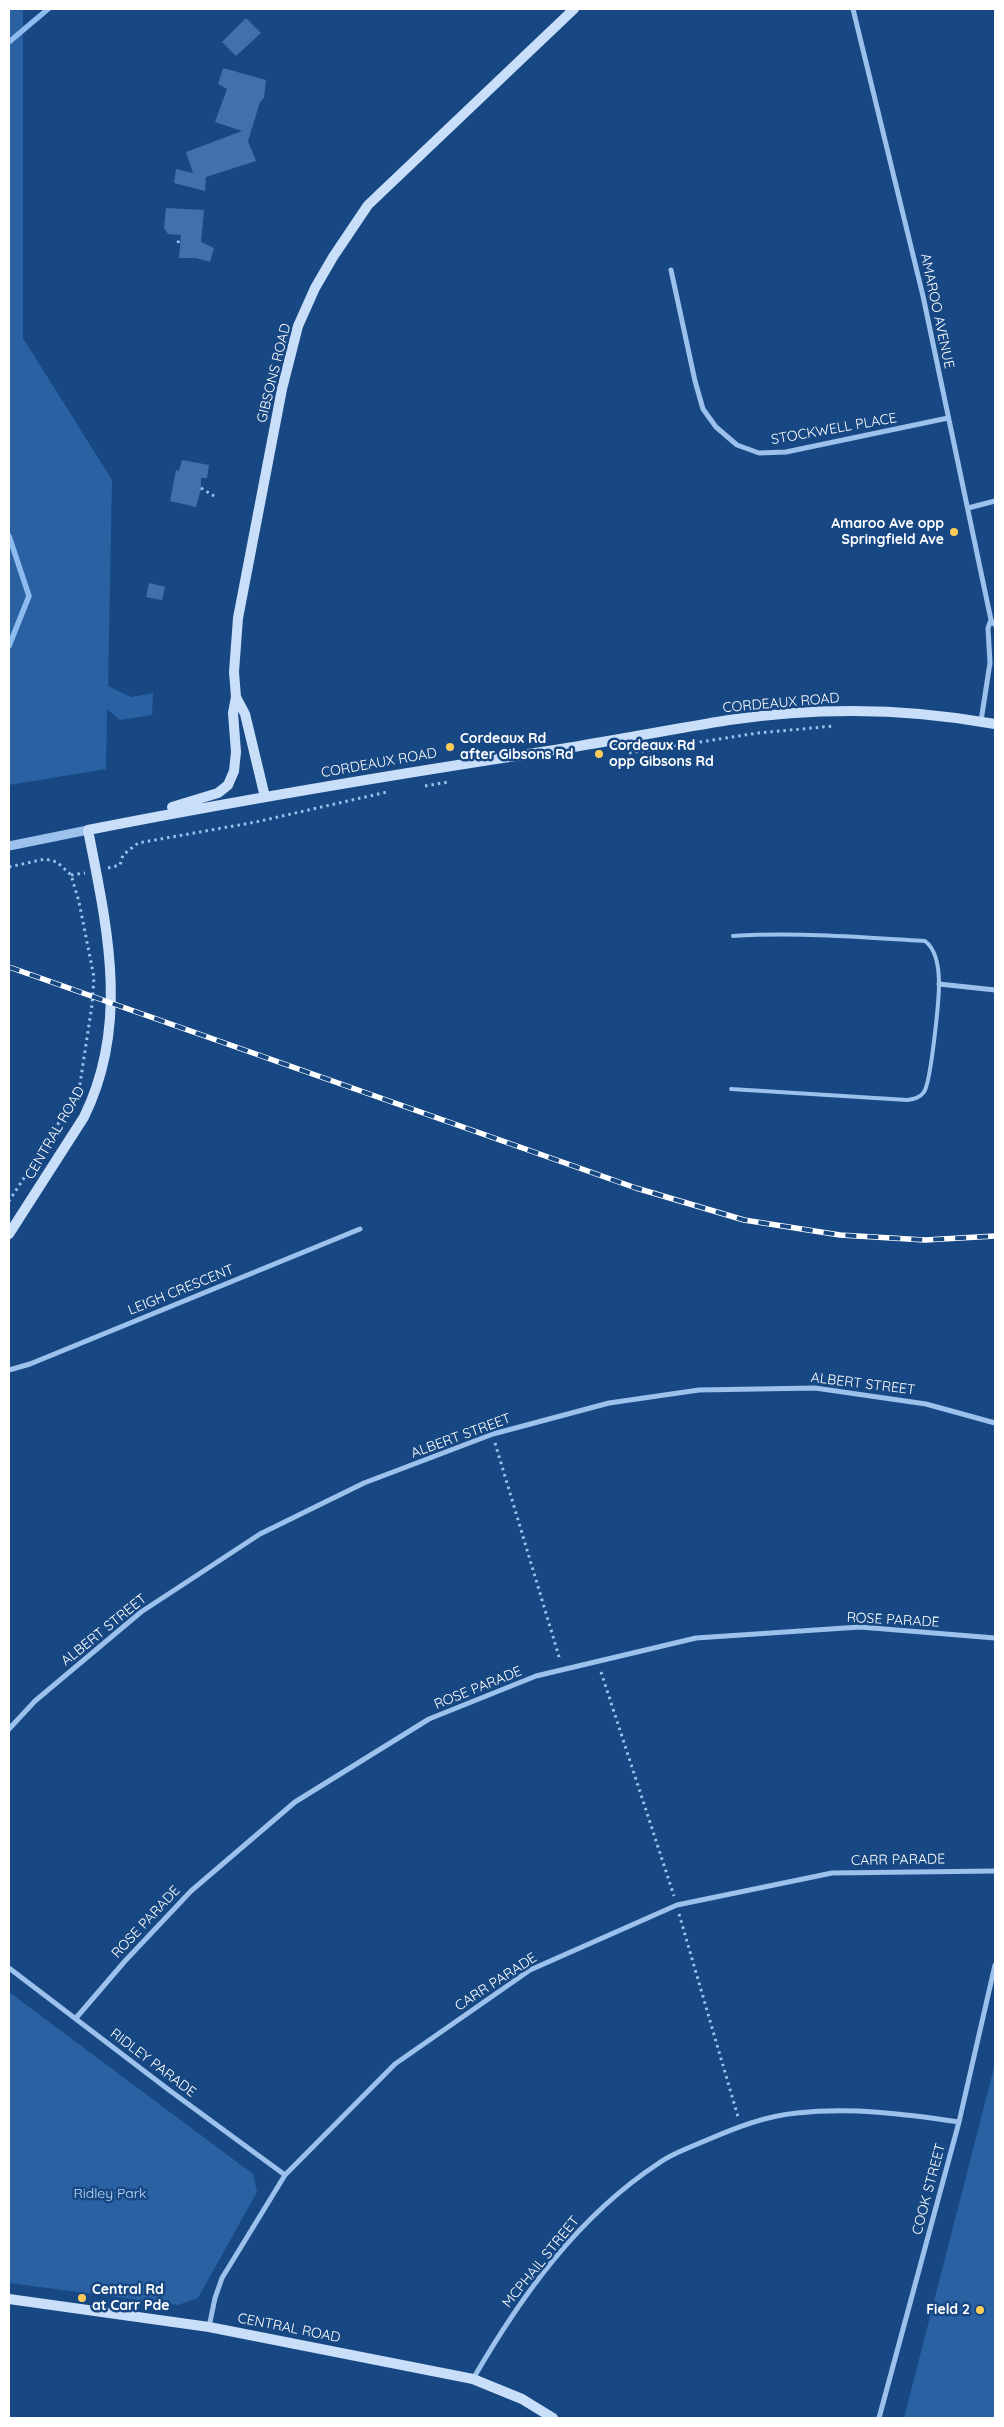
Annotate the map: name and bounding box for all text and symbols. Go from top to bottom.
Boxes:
street label: AMAROO AVENUE [917,252,957,370]
street label: GIBSONS ROAD [254,322,294,424]
street label: STOCKWELL PLACE [770,410,898,448]
place label: Amaroo Ave opp Springfield Ave [831,516,944,548]
marker: Amaroo Ave opp Springfield Ave [948,526,960,538]
street label: CORDEAUX ROAD [722,690,840,716]
place label: Cordeaux Rd after Gibsons Rd [460,731,574,764]
place label: Cordeaux Rd opp Gibsons Rd [609,738,714,770]
marker: Cordeaux Rd after Gibsons Rd [444,741,456,753]
street label: CORDEAUX ROAD [320,745,438,781]
marker: Cordeaux Rd opp Gibsons Rd [593,748,605,760]
street label: CENTRAL ROAD [22,1084,88,1182]
street label: LEIGH CRESCENT [126,1261,236,1319]
street label: ALBERT STREET [810,1369,916,1399]
street label: ALBERT STREET [409,1410,513,1462]
street label: ALBERT STREET [58,1590,150,1670]
street label: ROSE PARADE [846,1609,940,1631]
street label: ROSE PARADE [432,1663,524,1713]
street label: CARR PARADE [851,1851,945,1869]
street label: ROSE PARADE [108,1882,184,1962]
street label: CARR PARADE [452,1949,540,2015]
street label: RIDLEY PARADE [107,2025,199,2101]
street label: COOK STREET [909,2141,949,2237]
park label: Ridley Park [73,2186,147,2202]
street label: MCPHAIL STREET [499,2213,583,2311]
place label: Central Rd at Carr Pde [92,2282,169,2314]
marker: Central Rd at Carr Pde [76,2292,88,2304]
place label: Field 2 [926,2302,970,2318]
marker: Field 2 [974,2304,986,2316]
street label: CENTRAL ROAD [236,2310,342,2346]

